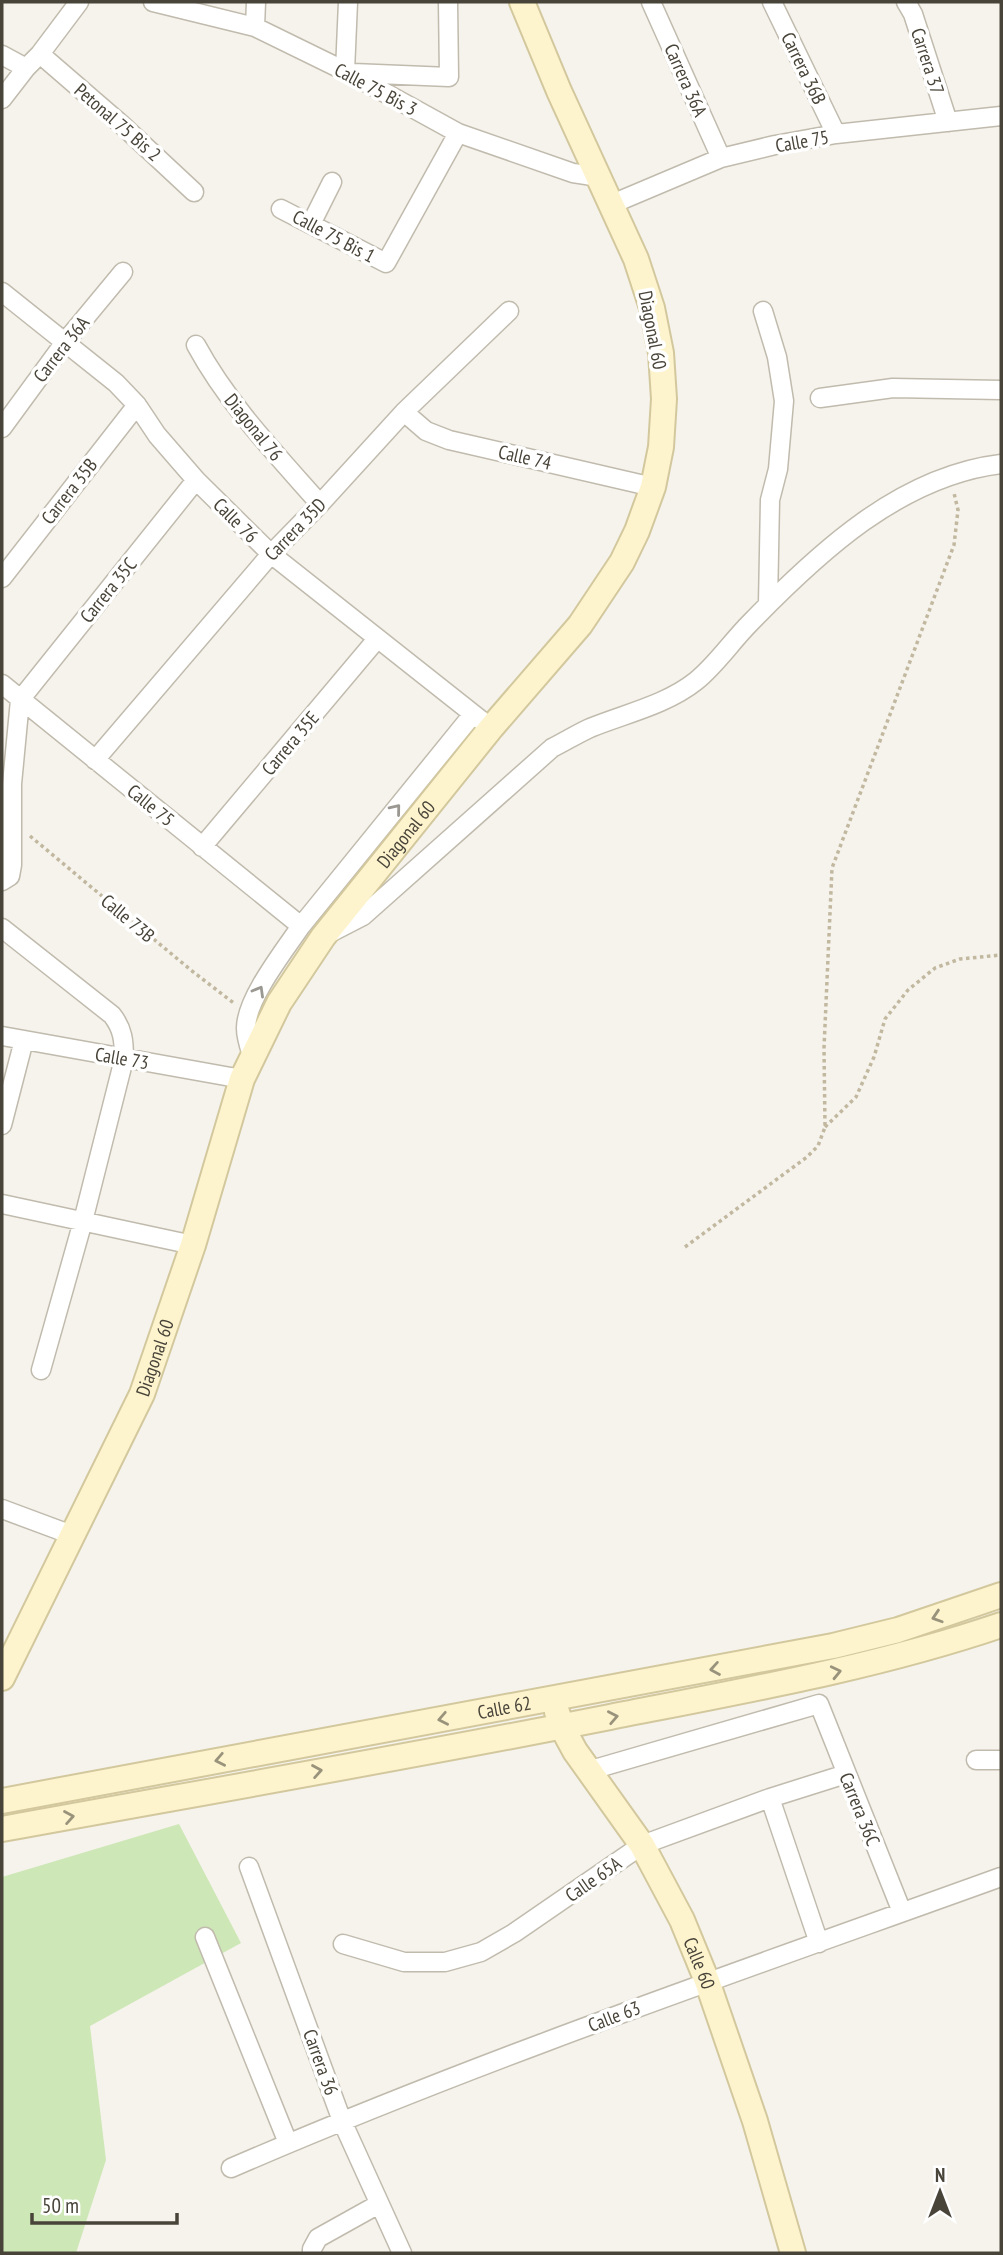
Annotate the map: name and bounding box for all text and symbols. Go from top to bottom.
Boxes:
street label: Carrera 37 [906,25,950,97]
street label: Carrera 36B [776,28,832,108]
street label: Carrera 36A [659,40,713,120]
street label: Calle 75 Bis 3 [331,57,421,121]
street label: Petonal 75 Bis 2 [70,78,166,166]
street label: Calle 75 [773,125,831,157]
street label: Calle 75 Bis 1 [289,204,379,268]
street label: Diagonal 60 [634,289,672,371]
street label: Carrera 36A [28,311,94,387]
street label: Diagonal 76 [220,389,288,465]
street label: Calle 74 [496,439,554,475]
street label: Carrera 35B [36,453,102,529]
street label: Calle 76 [208,492,264,548]
street label: Carrera 35D [259,493,331,565]
street label: Carrera 35C [74,552,142,627]
street label: Carrera 35E [256,706,324,780]
street label: Calle 75 [123,779,179,831]
street label: Diagonal 60 [371,796,440,873]
one-way arrow [387,805,400,817]
street label: Calle 73B [96,889,160,947]
one-way arrow [251,985,264,998]
street label: Calle 73 [93,1042,151,1074]
street label: Diagonal 60 [130,1316,179,1399]
one-way arrow [931,1609,943,1623]
one-way arrow [709,1661,721,1676]
one-way arrow [830,1666,842,1681]
street label: Calle 62 [476,1691,533,1724]
one-way arrow [437,1710,449,1725]
one-way arrow [607,1710,619,1725]
one-way arrow [214,1752,226,1767]
one-way arrow [311,1765,323,1780]
street label: Carrera 36C [834,1769,886,1849]
one-way arrow [63,1810,75,1825]
street label: Calle 65A [560,1851,626,1907]
street label: Calle 60 [678,1933,721,1992]
street label: Calle 63 [585,1995,643,2037]
street label: Carrera 36 [298,2026,344,2098]
north arrow [905,2157,975,2227]
text: N [935,2163,945,2187]
scale bar [32,2182,177,2226]
text: 50 m [42,2192,79,2219]

